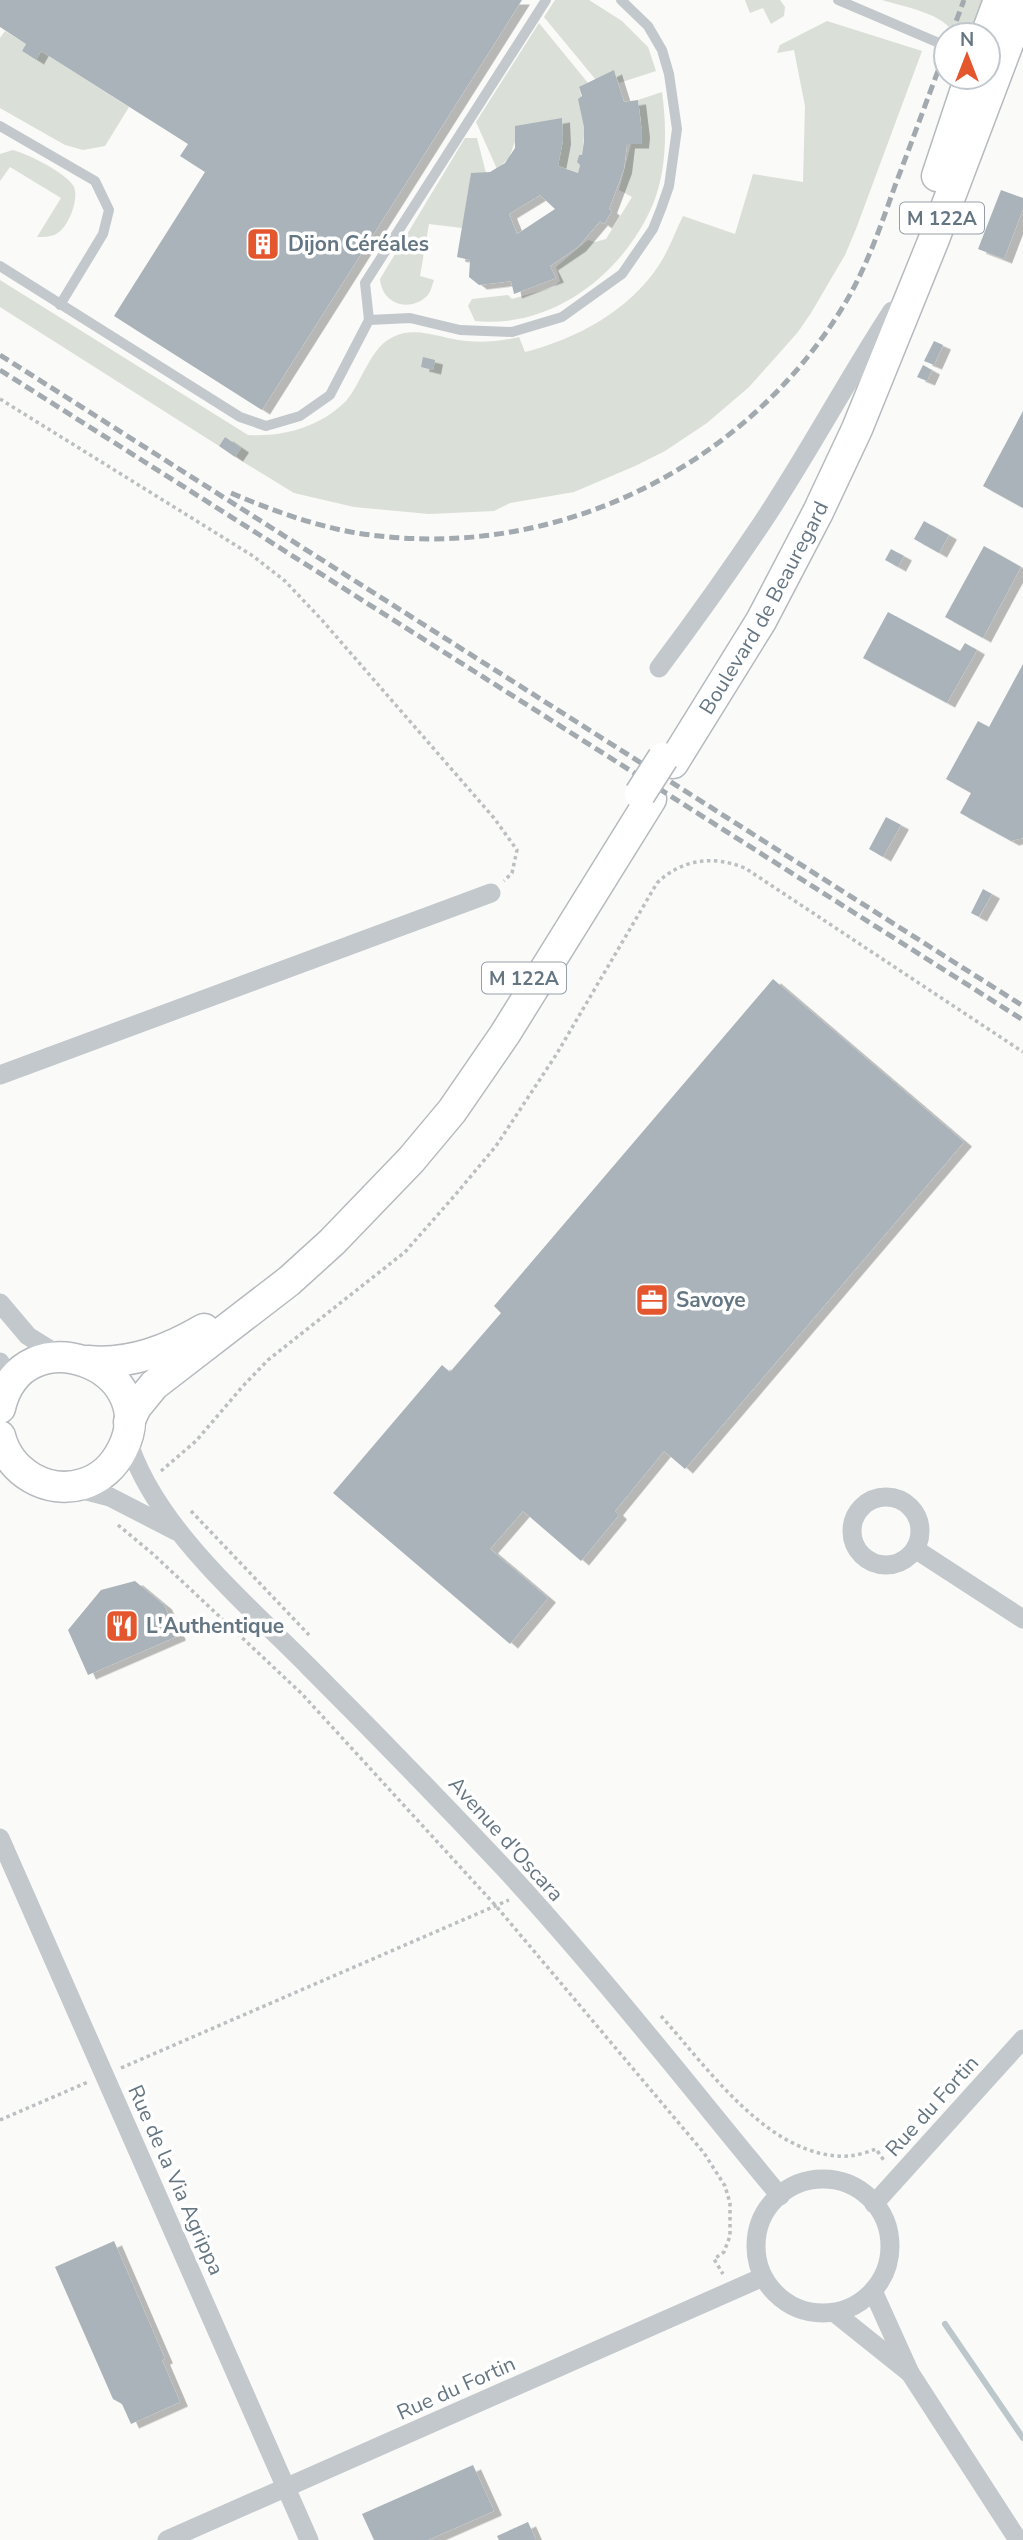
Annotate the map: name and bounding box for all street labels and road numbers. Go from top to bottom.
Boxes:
road number: M 122A [900,202,984,233]
street label: Boulevard de Beauregard [693,497,835,720]
road number: M 122A [482,962,566,994]
street label: Avenue d'Oscara [442,1770,570,1908]
street label: Rue du Fortin [879,2050,985,2162]
street label: Rue de la Via Agrippa [121,2081,231,2279]
street label: Rue du Fortin [392,2349,520,2427]

